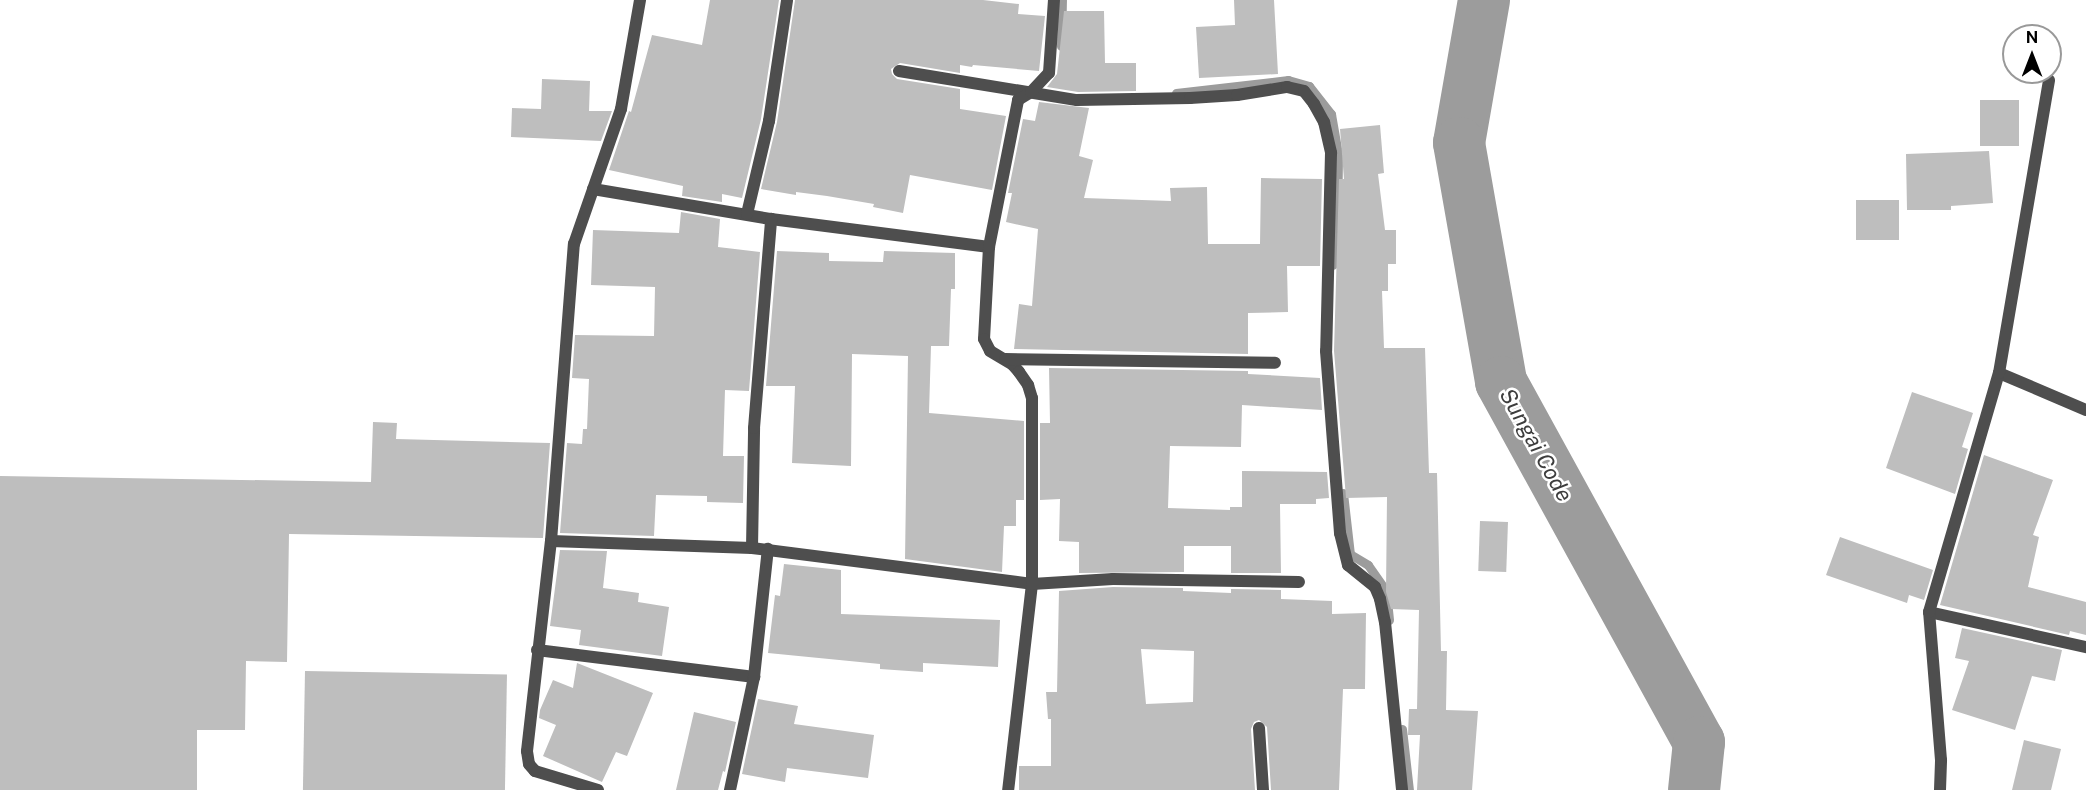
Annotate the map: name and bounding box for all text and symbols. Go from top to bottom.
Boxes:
north arrow [2002,24,2062,84]
text: N [2026,28,2038,47]
water label: Sungai Code [1494,384,1578,506]

